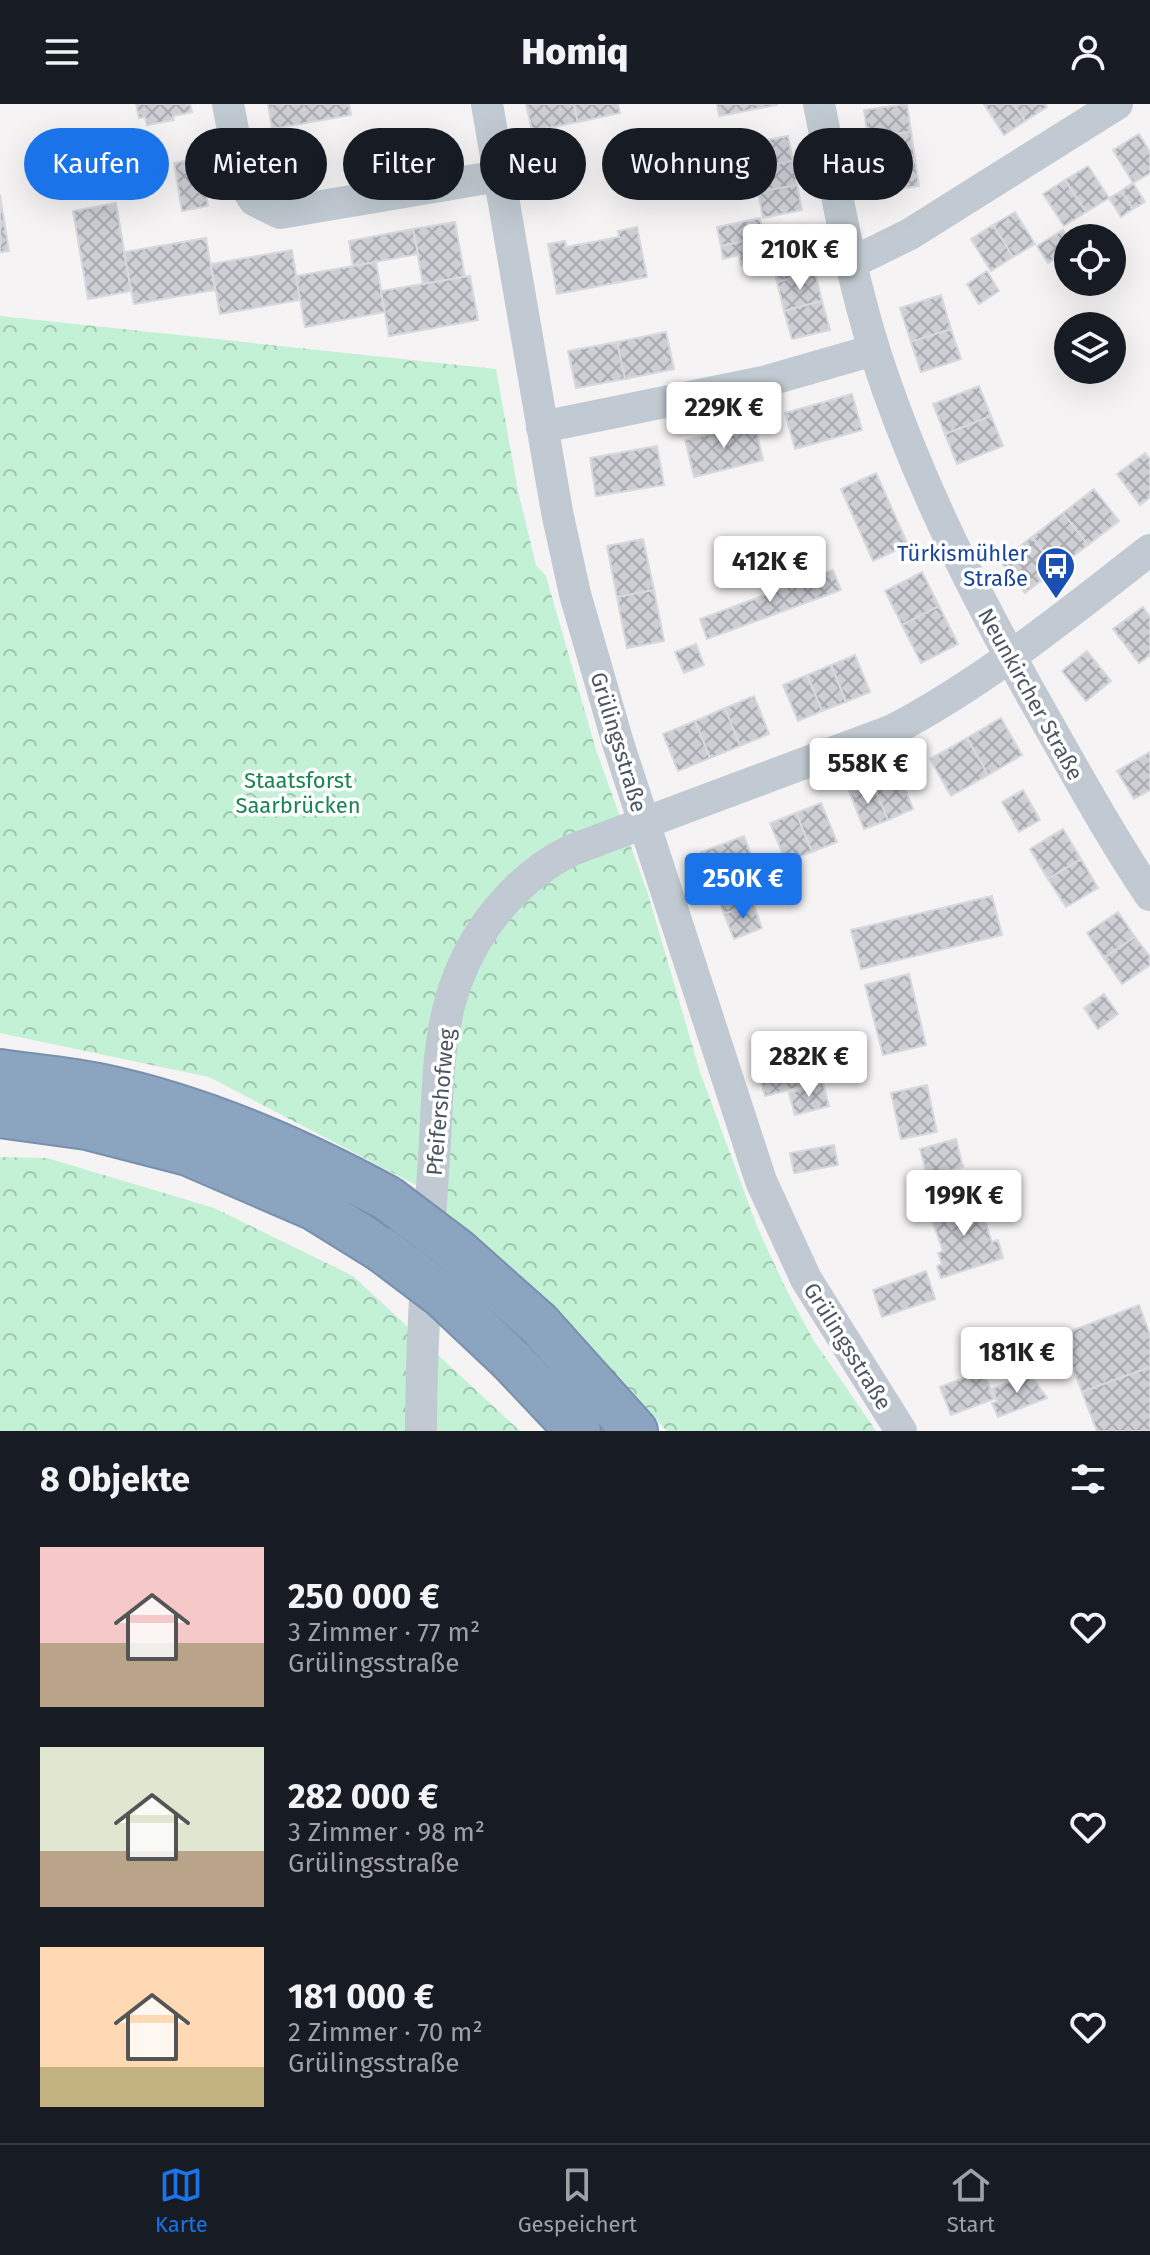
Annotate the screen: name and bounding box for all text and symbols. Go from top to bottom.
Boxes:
icon: menu [40,30,84,74]
text: Homiq [522,30,628,74]
icon: person [1066,30,1110,74]
chip: Kaufen [24,128,169,200]
chip: Mieten [185,128,327,200]
chip: Filter [343,128,464,200]
chip: Neu [480,128,586,200]
chip: Wohnung [602,128,777,200]
chip: Haus [793,128,913,200]
pin: 210K € [735,224,865,292]
map controls [1054,224,1126,384]
button: locate [1054,224,1126,296]
text: 210K € [761,234,839,265]
button: layers [1054,312,1126,384]
pin: 229K € [659,382,789,450]
text: 229K € [684,392,764,423]
pin: 412K € [705,536,835,604]
place label: Türkismühler Straße [897,540,1029,592]
bus stop icon: Türkismühler Straße [1035,545,1077,600]
text: 412K € [732,546,808,577]
street label: Neunkircher Straße [972,604,1089,785]
street label: Grülingsstraße [584,669,653,815]
pin: 558K € [803,738,933,806]
text: 558K € [828,748,908,779]
park label: Staatsforst Saarbrücken [235,767,361,819]
pin: 250K € [678,853,808,921]
text: 250K € [703,863,783,894]
street label: Pfeifershofweg [421,1027,460,1177]
pin: 282K € [744,1031,874,1099]
text: 282K € [769,1041,849,1072]
pin: 199K € [899,1170,1029,1238]
text: 199K € [924,1180,1004,1211]
street label: Grülingsstraße [798,1278,897,1415]
pin: 181K € [952,1327,1082,1395]
text: 181K € [979,1337,1055,1368]
icon: filters [1066,1457,1110,1501]
text: 8 Objekte [40,1459,190,1500]
text: 250 000 € [288,1576,440,1617]
icon: home [104,1579,200,1675]
icon: heart [1066,1605,1110,1649]
text: 3 Zimmer · 77 m² [288,1617,480,1648]
text: Grülingsstraße [288,1648,459,1679]
text: 282 000 € [288,1776,438,1817]
icon: home [104,1779,200,1875]
icon: heart [1066,1805,1110,1849]
text: 3 Zimmer · 98 m² [288,1817,485,1848]
text: Grülingsstraße [288,1848,459,1879]
text: 181 000 € [288,1976,434,2017]
icon: home [104,1979,200,2075]
icon: heart [1066,2005,1110,2049]
text: 2 Zimmer · 70 m² [288,2017,483,2048]
text: Grülingsstraße [288,2048,459,2079]
tab: Karte [155,2163,208,2238]
tab: Gespeichert [518,2163,637,2238]
tab: Start [947,2163,995,2238]

